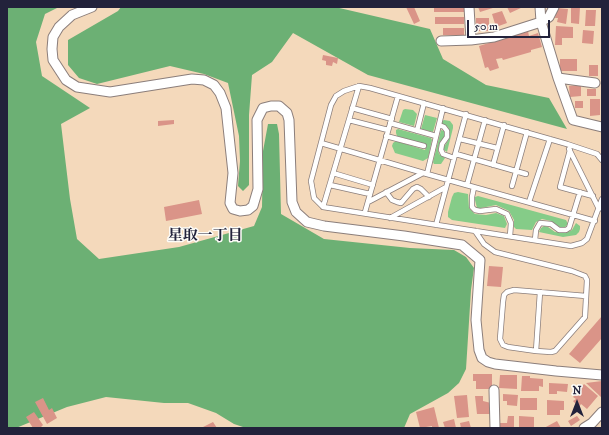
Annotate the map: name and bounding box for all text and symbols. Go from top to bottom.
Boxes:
scale bar [469,12,552,38]
text: 50 m [474,19,498,34]
district label: 星取一丁目 [168,228,242,246]
north arrow [557,383,597,423]
text: N [572,384,582,398]

